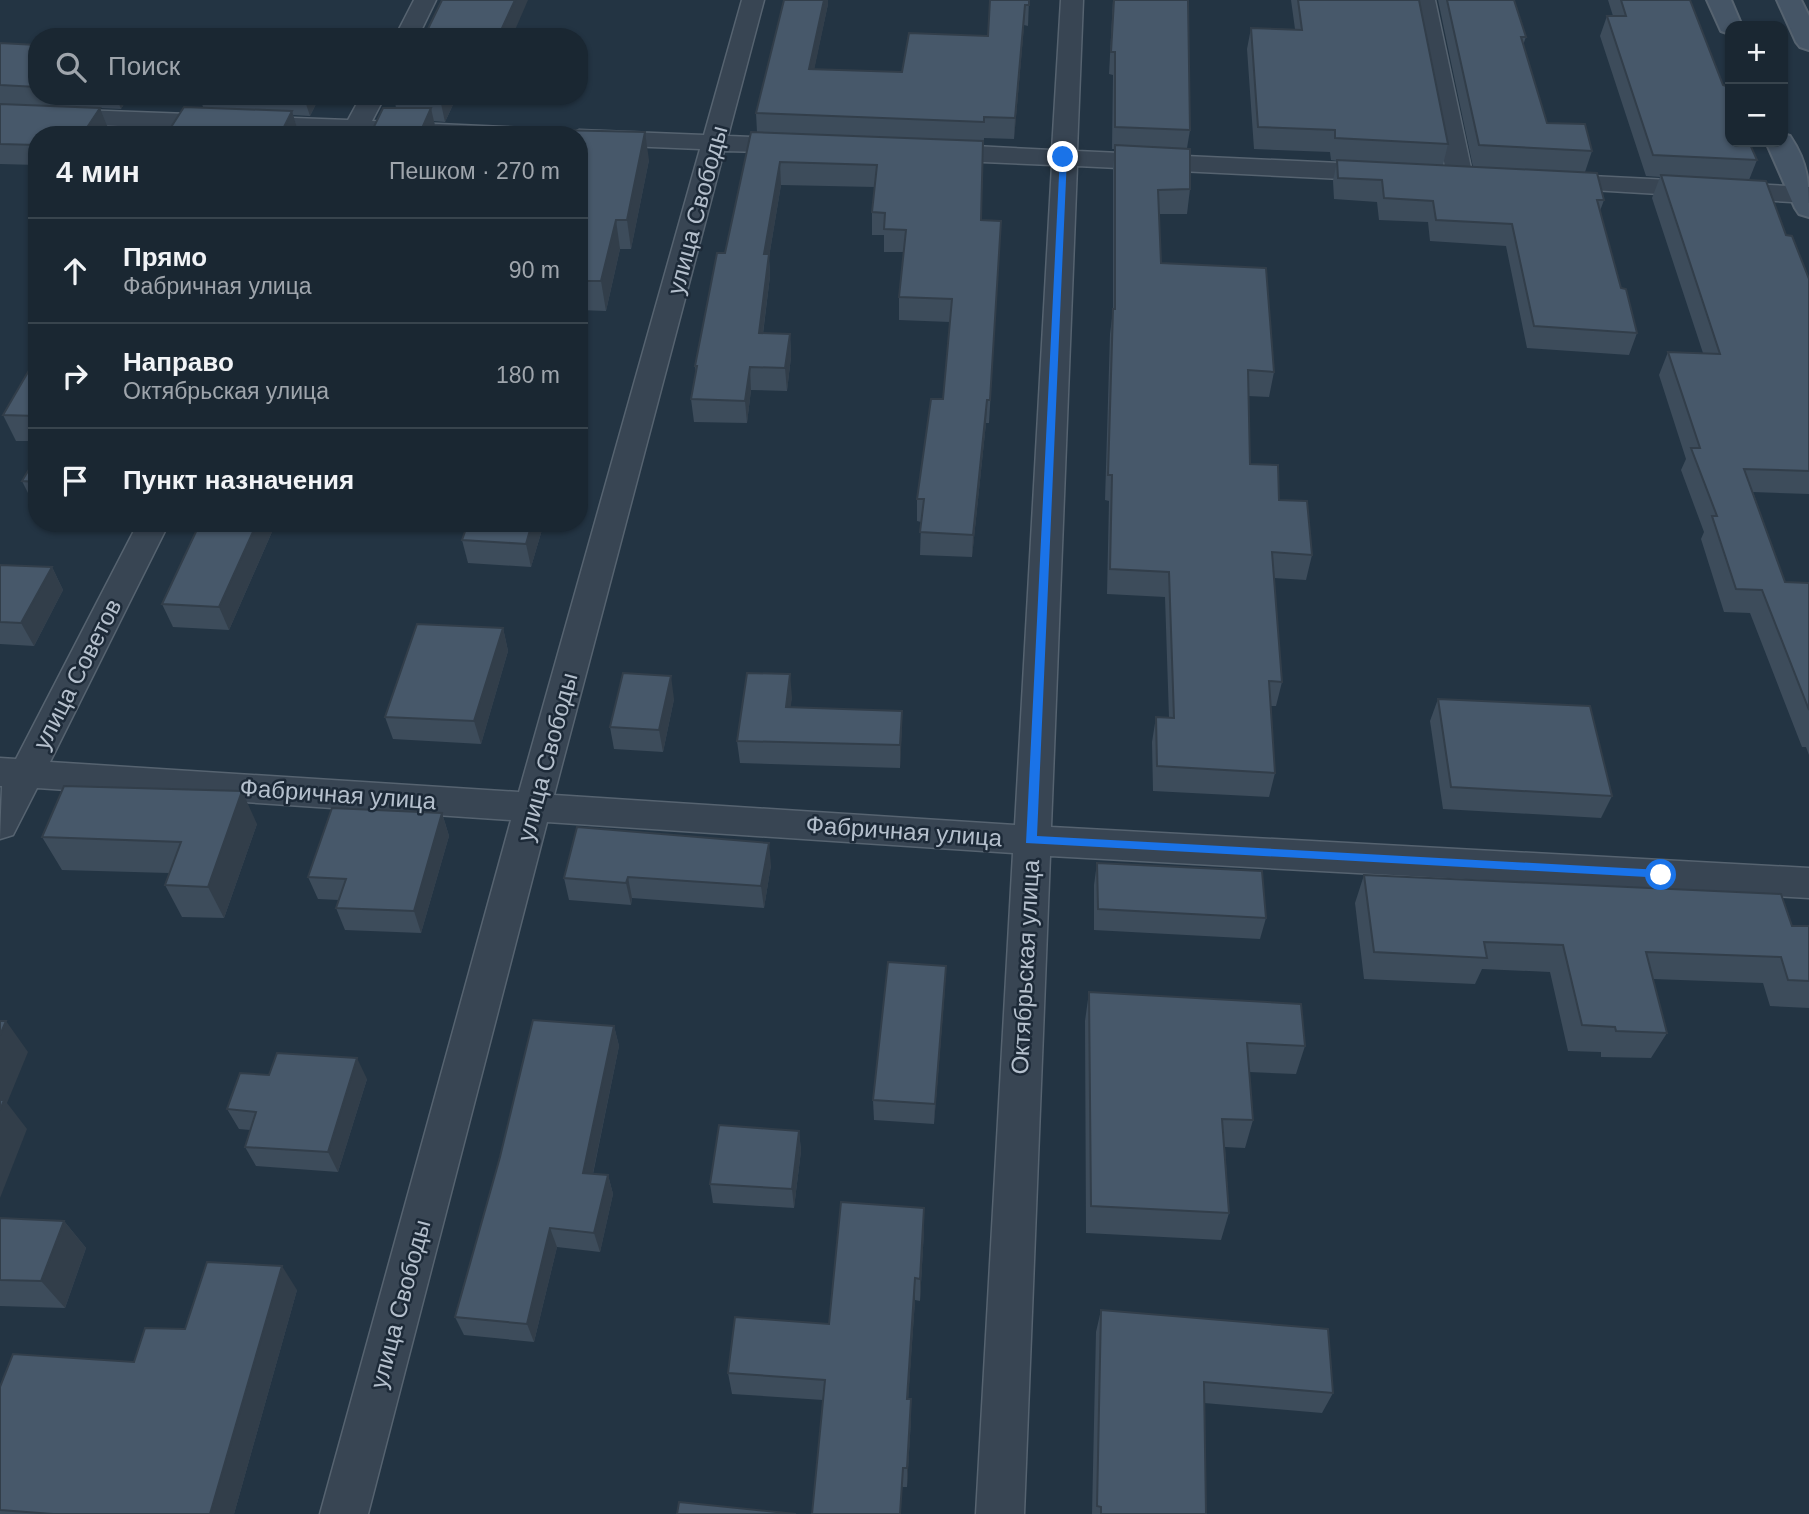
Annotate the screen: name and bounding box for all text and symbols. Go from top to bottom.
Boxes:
map controls [1725,21,1788,147]
button: + [1725,21,1788,84]
search box [28,28,588,105]
icon: search [52,48,90,86]
text: Поиск [108,51,180,81]
button: − [1725,84,1788,147]
street label: улица Свободы [661,123,733,297]
route end [1047,141,1078,172]
text: 4 мин [56,155,140,188]
text: Пешком · 270 m [389,158,560,184]
text: Прямо [123,242,207,272]
icon: ahead [56,252,94,290]
text: 90 m [509,257,560,283]
text: Фабричная улица [123,273,312,299]
text: Направо [123,347,234,377]
icon: right [56,357,94,395]
text: 180 m [496,362,560,388]
text: Октябрьская улица [123,378,329,404]
icon: arrive [56,462,94,500]
text: Пункт назначения [123,465,354,495]
street label: улица Советов [27,594,127,754]
street label: улица Свободы [511,670,583,844]
street label: Фабричная улица [239,774,438,814]
street label: Фабричная улица [805,811,1004,851]
street label: Октябрьская улица [1006,858,1044,1075]
route start [1645,859,1676,890]
street label: улица Свободы [364,1217,436,1391]

